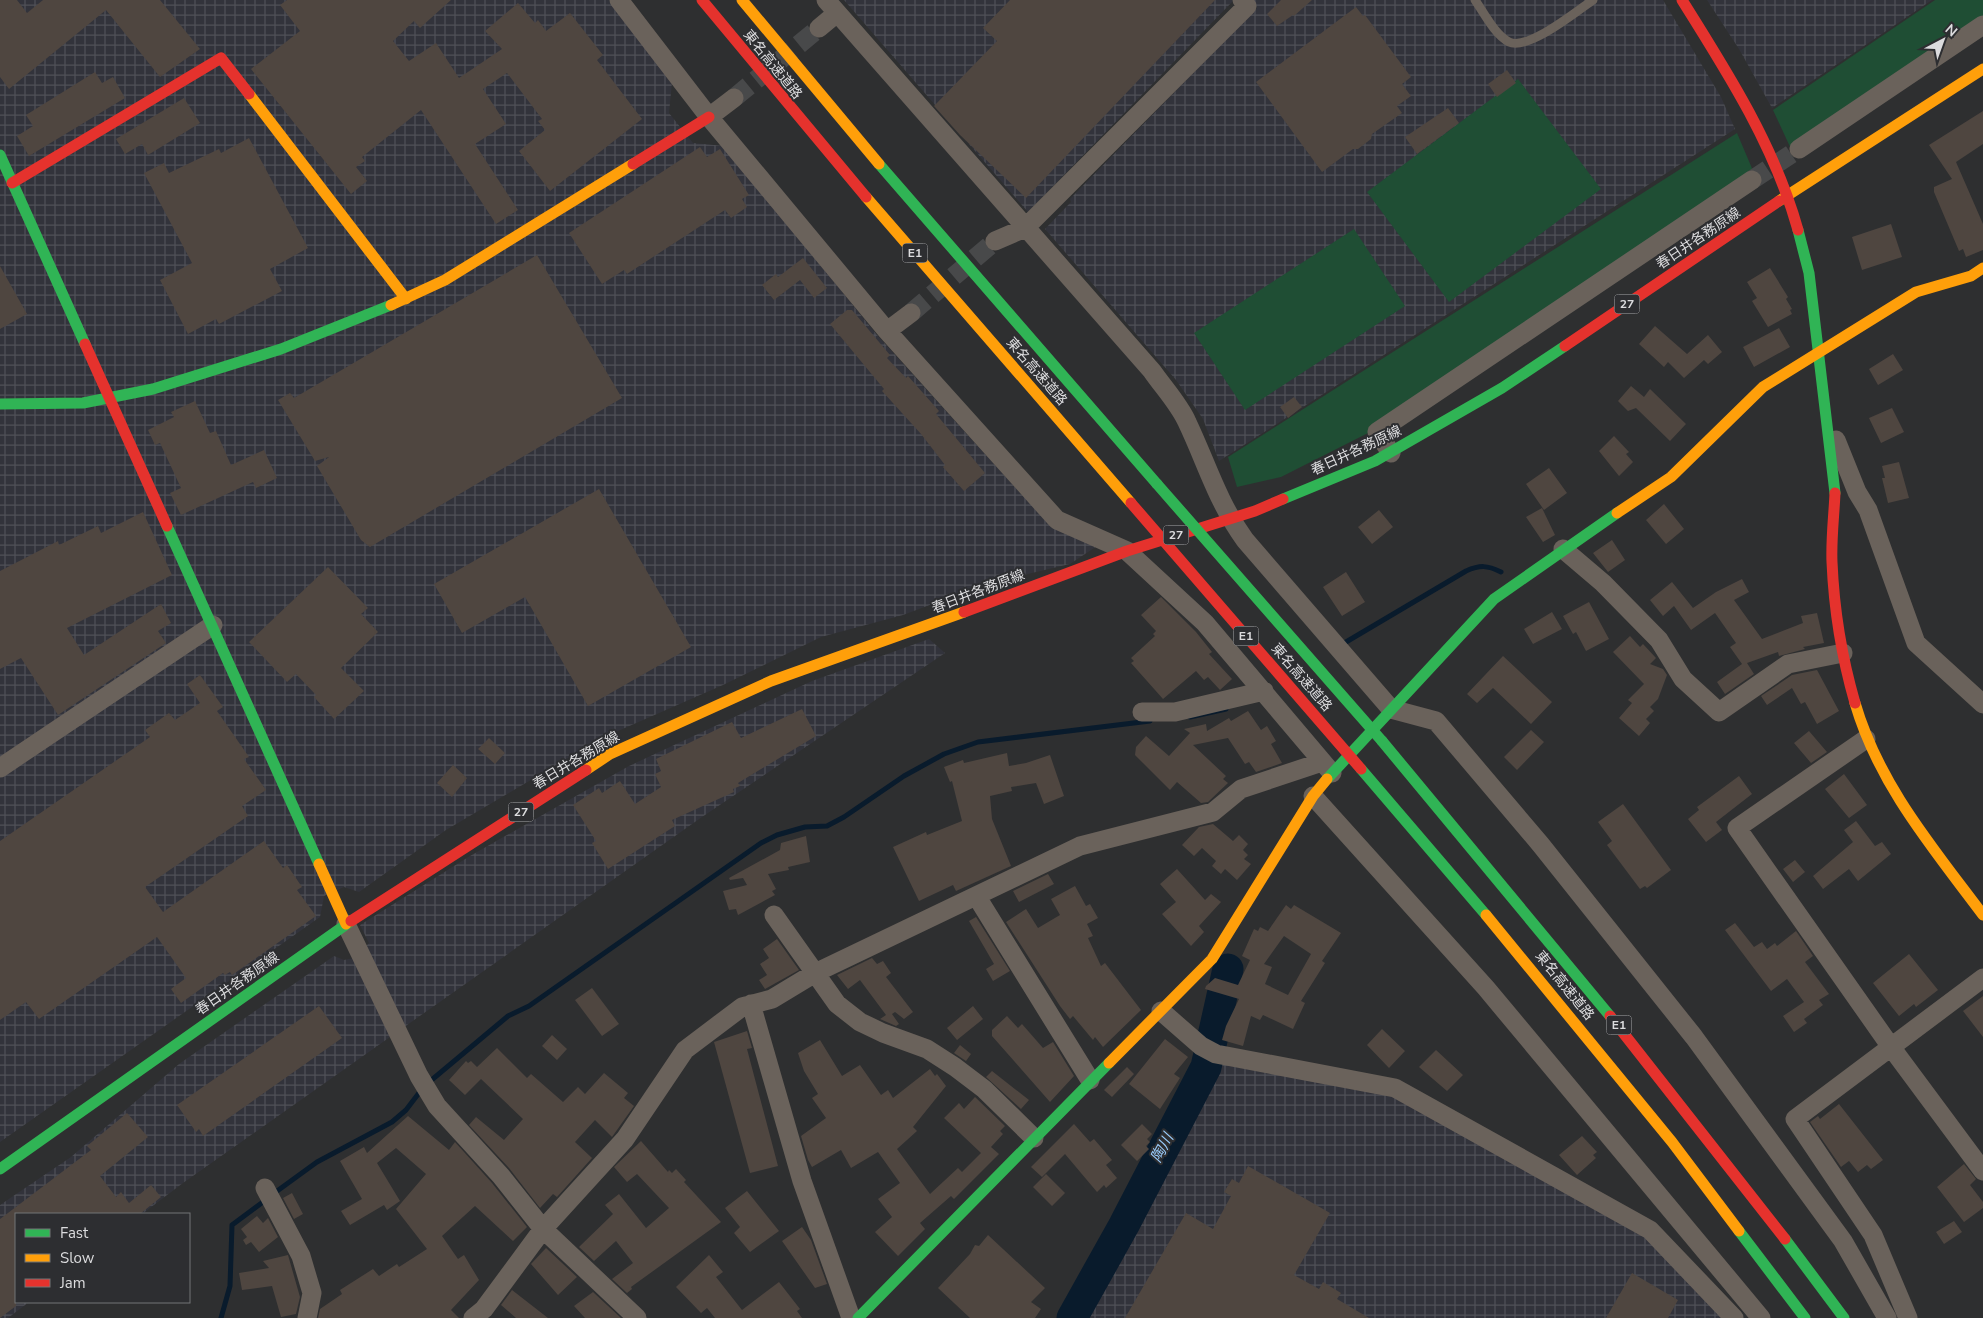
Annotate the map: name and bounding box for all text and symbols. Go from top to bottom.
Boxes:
north arrow [1918,15,1968,65]
text: N [1941,20,1961,41]
street label: 東名高速道路 [739,26,806,103]
street label: 春日井各務原線 [1652,203,1744,274]
road number: E1 [902,244,928,262]
road number: 27 [1614,294,1640,314]
street label: 東名高速道路 [1002,333,1071,409]
street label: 春日井各務原線 [1308,421,1405,480]
road number: 27 [1164,526,1188,544]
street label: 春日井各務原線 [929,565,1027,618]
road number: E1 [1234,626,1258,646]
street label: 東名高速道路 [1267,639,1336,715]
street label: 春日井各務原線 [529,727,623,794]
road number: 27 [508,802,534,822]
street label: 東名高速道路 [1531,947,1598,1024]
street label: 春日井各務原線 [192,948,283,1019]
road number: E1 [1606,1016,1632,1034]
water label: 陶川 [1146,1128,1179,1166]
legend [15,1213,190,1303]
text: Fast [60,1223,89,1243]
text: Slow [60,1248,95,1268]
text: Jam [59,1273,86,1293]

